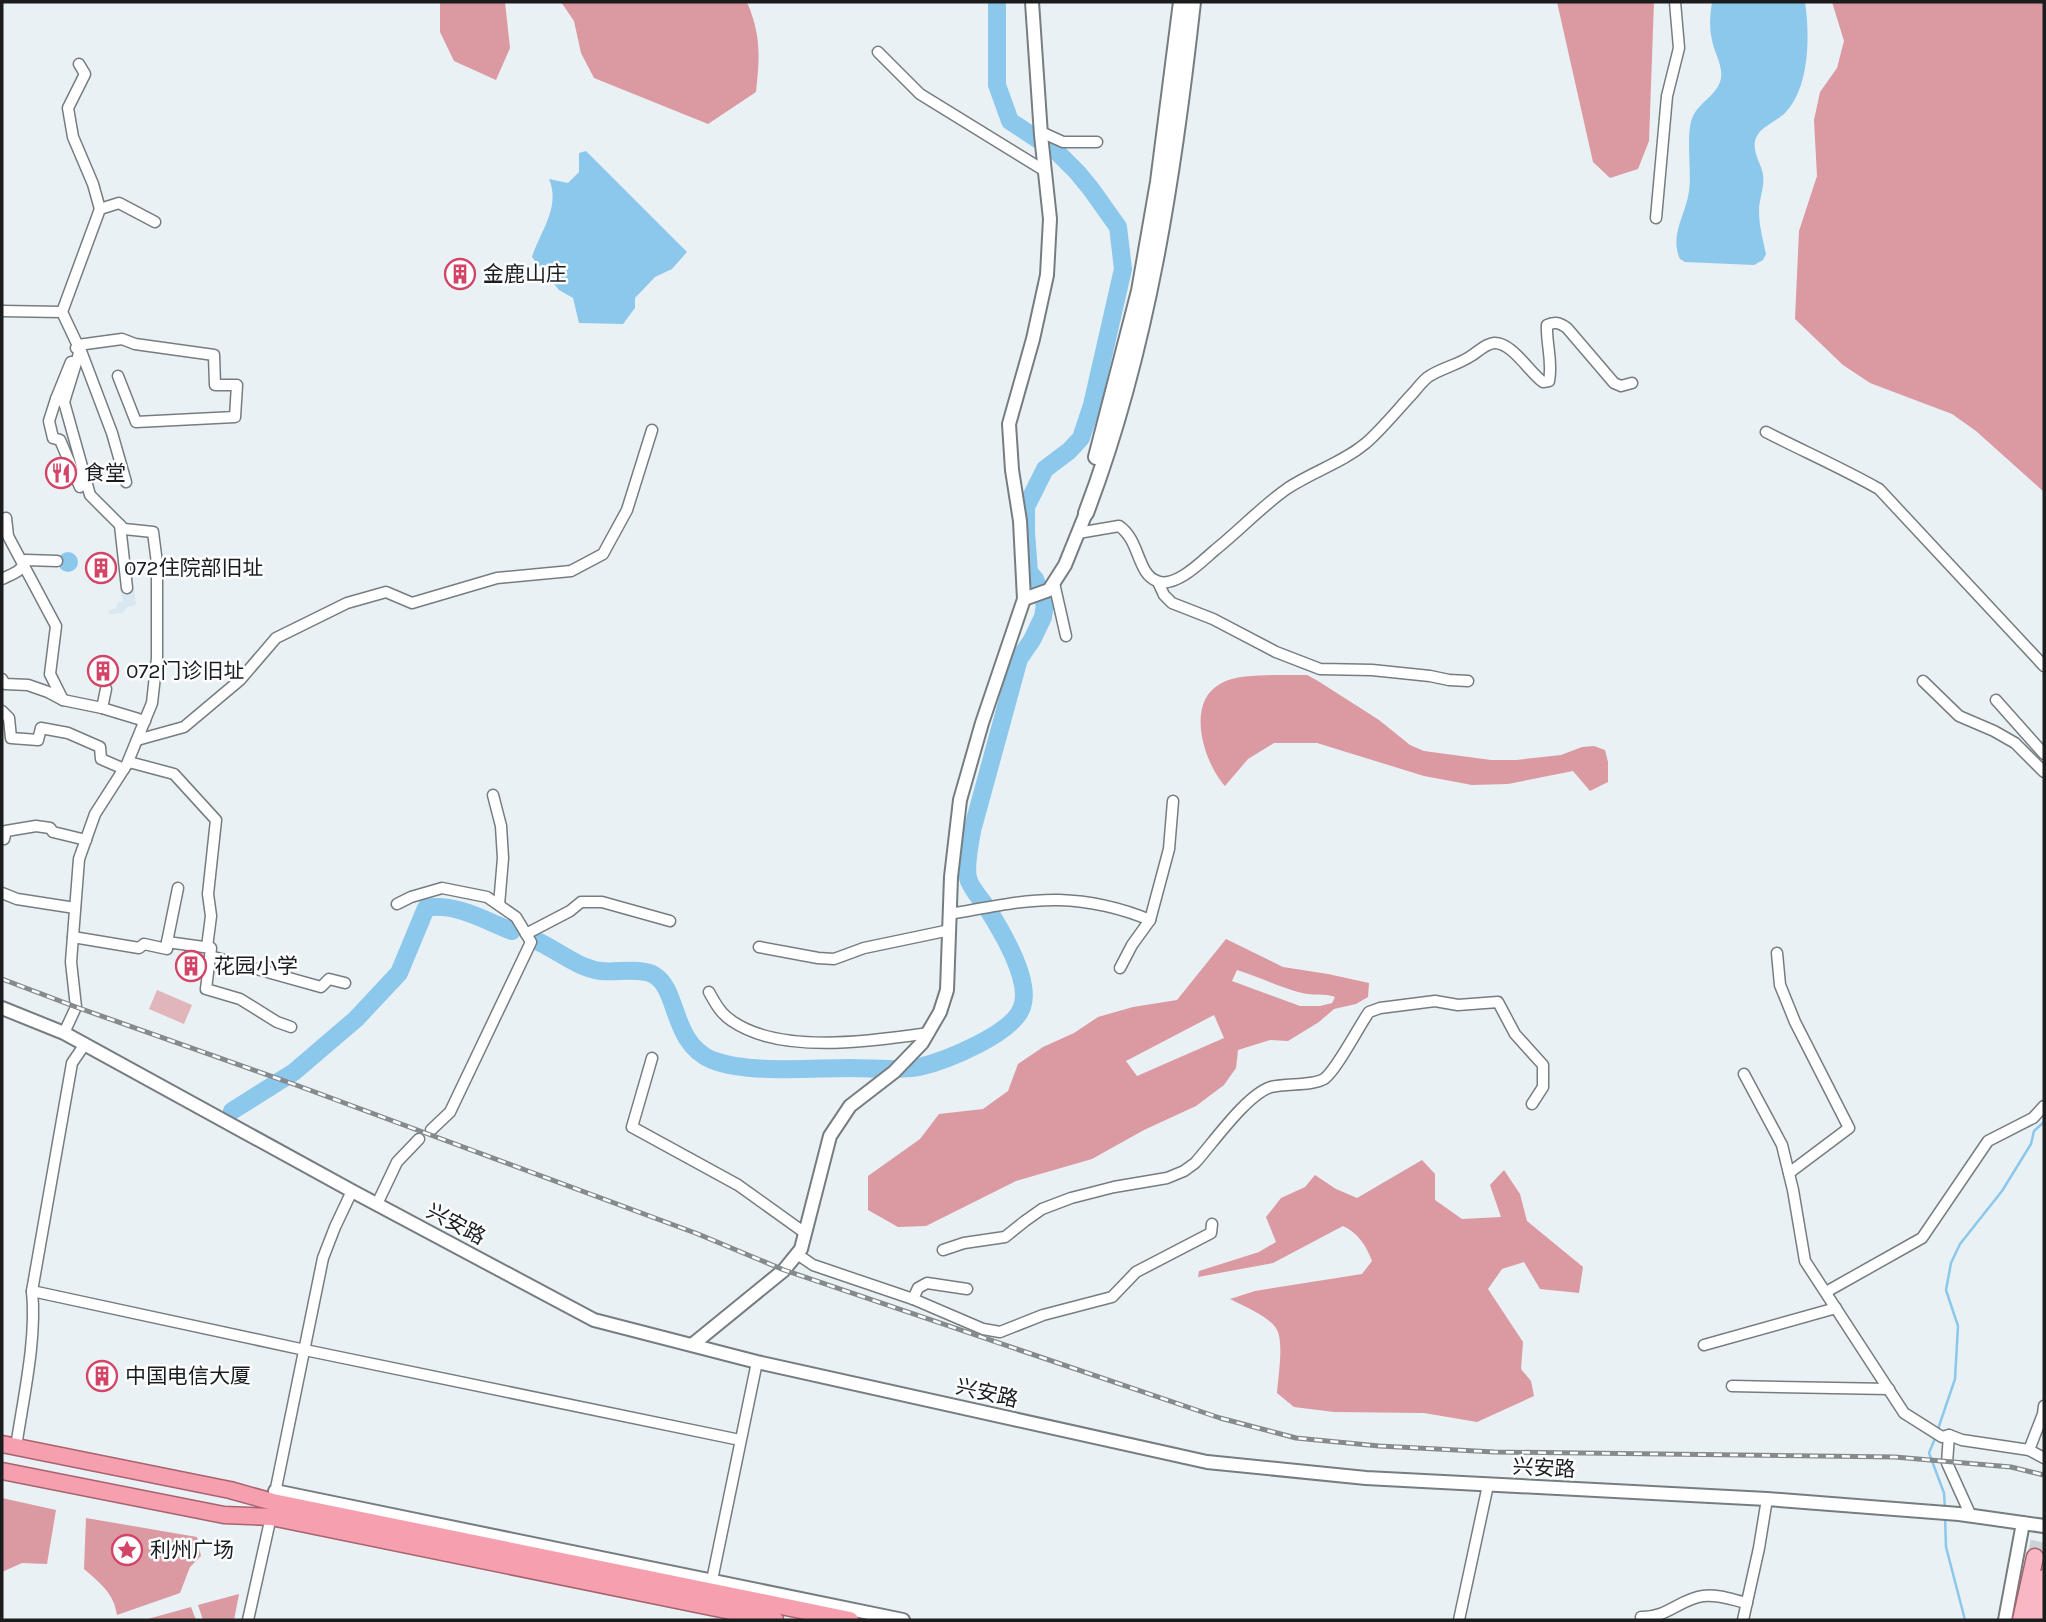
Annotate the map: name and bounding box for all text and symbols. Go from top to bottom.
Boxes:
building icon: 金鹿山庄 [443,257,477,291]
place label: 金鹿山庄 [483,262,567,286]
restaurant icon: 食堂 [44,456,78,490]
place label: 食堂 [84,461,126,485]
building icon: 072住院部旧址 [84,551,118,585]
place label: 072住院部旧址 [124,556,264,580]
building icon: 072门诊旧址 [86,654,120,688]
place label: 072门诊旧址 [126,659,245,683]
building icon: 花园小学 [174,949,208,983]
place label: 花园小学 [214,954,298,978]
street label: 兴安路 [423,1199,489,1249]
building icon: 中国电信大厦 [85,1359,119,1393]
place label: 中国电信大厦 [125,1364,251,1388]
street label: 兴安路 [954,1374,1020,1412]
street label: 兴安路 [1512,1454,1576,1482]
place icon: 利州广场 [110,1533,144,1567]
place label: 利州广场 [150,1538,234,1562]

